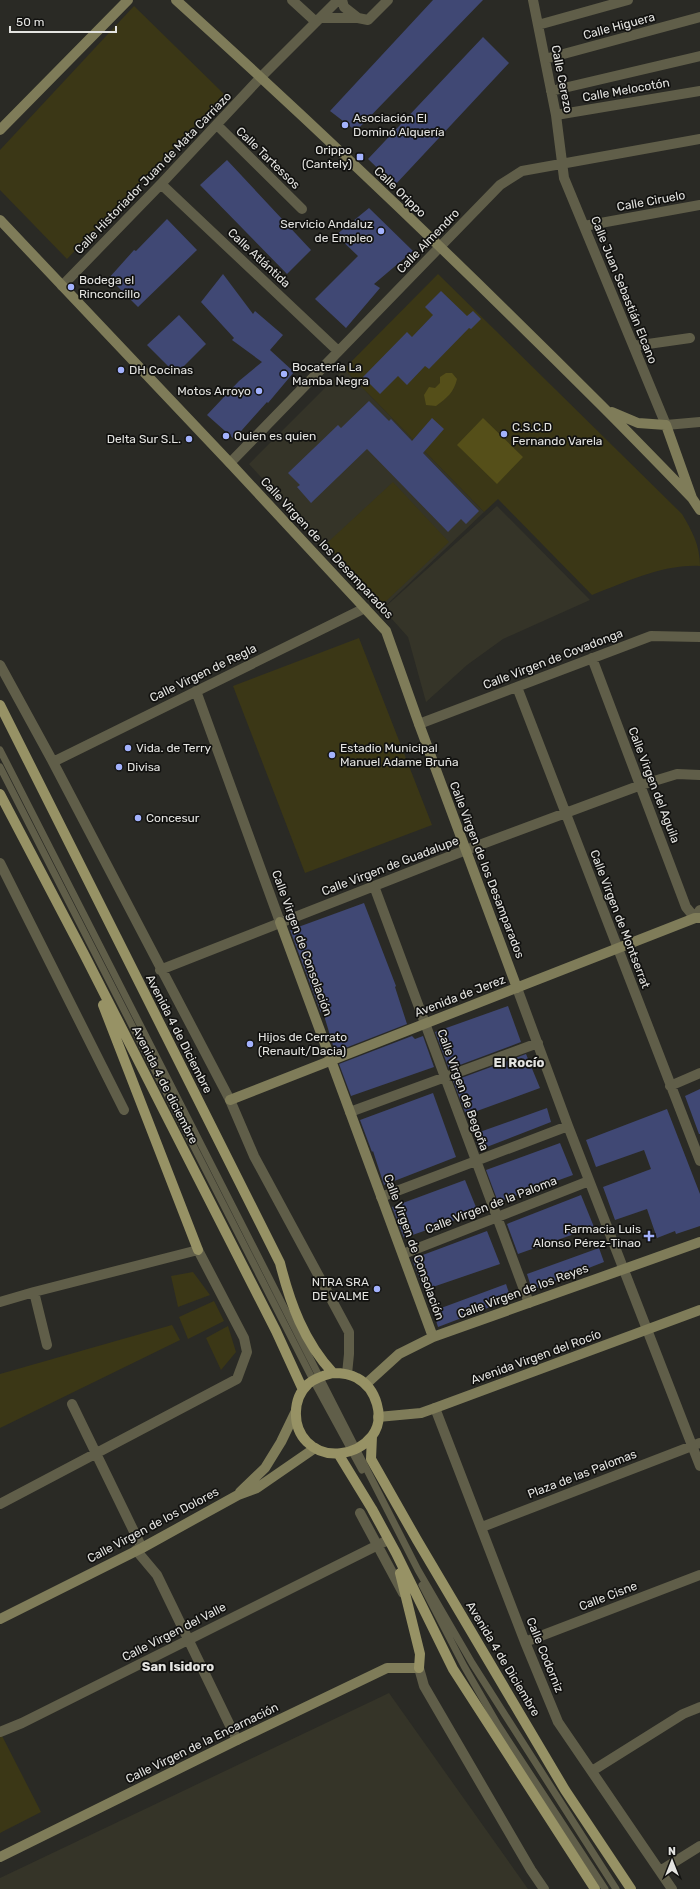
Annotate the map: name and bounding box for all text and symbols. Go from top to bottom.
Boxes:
scale bar [10,8,116,34]
street label: Calle Higuera [582,10,656,42]
text: 50 m [16,15,44,29]
street label: Calle Cerezo [549,44,575,114]
street label: Calle Melocotón [581,75,671,105]
street label: Calle Historiador Juan de Mata Carriazo [72,89,234,257]
place label: Asociación El Dominó Alquería [353,111,445,139]
marker: Asociación El Dominó Alquería [340,120,350,130]
street label: Calle Tartessos [233,124,303,192]
place label: Orippo (Cantely) [302,143,352,171]
marker: Orippo (Cantely) [355,152,365,162]
street label: Calle Orippo [371,164,429,220]
street label: Calle Ciruelo [616,188,686,214]
street label: Calle Almendro [394,206,462,276]
street label: Calle Juan Sebastián Elcano [588,214,660,366]
place label: Servicio Andaluz de Empleo [280,217,373,245]
street label: Calle Atlántida [225,225,293,291]
marker: Servicio Andaluz de Empleo [376,226,386,236]
place label: Bodega el Rinconcillo [79,273,140,301]
marker: Bodega el Rinconcillo [66,282,76,292]
place label: Bocatería La Mamba Negra [292,360,369,388]
place label: DH Cocinas [129,363,193,377]
marker: DH Cocinas [116,365,126,375]
marker: Bocatería La Mamba Negra [279,369,289,379]
place label: Motos Arroyo [177,384,251,398]
marker: Motos Arroyo [254,386,264,396]
place label: C.S.C.D Fernando Varela [512,420,602,448]
place label: Quien es quien [234,429,316,443]
marker: C.S.C.D Fernando Varela [499,429,509,439]
marker: Quien es quien [221,431,231,441]
place label: Delta Sur S.L. [107,432,181,446]
marker: Delta Sur S.L. [184,434,194,444]
street label: Calle Virgen de los Desamparados [258,474,396,622]
street label: Calle Virgen de Covadonga [481,626,625,692]
street label: Calle Virgen de Regla [147,641,259,705]
street label: Calle Virgen del Aguila [625,725,683,845]
place label: Vida. de Terry [136,741,212,755]
place label: Estadio Municipal Manuel Adame Bruña [340,741,459,769]
marker: Vida. de Terry [123,743,133,753]
marker: Estadio Municipal Manuel Adame Bruña [327,750,337,760]
place label: Divisa [127,760,160,774]
marker: Divisa [114,762,124,772]
street label: Calle Virgen de los Desamparados [447,780,527,960]
place label: Concesur [146,811,200,825]
marker: Concesur [133,813,143,823]
street label: Calle Virgen de Guadalupe [320,833,461,899]
street label: Calle Virgen de Montserrat [587,848,653,991]
street label: Calle Virgen de Consolación [269,868,335,1018]
street label: Avenida 4 de Diciembre [143,972,215,1096]
street label: Avenida de Jerez [413,972,507,1020]
street label: Avenida 4 de diciembre [129,1024,201,1146]
street label: Calle Virgen de Begoña [434,1027,492,1153]
place label: Hijos de Cerrato (Renault/Dacia) [258,1030,347,1058]
marker: Hijos de Cerrato (Renault/Dacia) [245,1039,255,1049]
district label: El Rocío [494,1055,545,1070]
street label: Calle Virgen de Consolación [381,1172,447,1322]
street label: Calle Virgen de la Paloma [423,1173,559,1237]
place label: Farmacia Luis Alonso Pérez-Tinao [533,1222,641,1250]
marker: Farmacia Luis Alonso Pérez-Tinao [644,1231,654,1241]
street label: Calle Virgen de los Reyes [456,1261,590,1321]
place label: NTRA SRA DE VALME [312,1275,369,1303]
marker: NTRA SRA DE VALME [372,1284,382,1294]
street label: Avenida Virgen del Rocío [469,1327,603,1387]
street label: Plaza de las Palomas [525,1447,639,1501]
street label: Calle Virgen de los Dolores [85,1484,221,1566]
street label: Calle Cisne [577,1578,639,1613]
street label: Avenida 4 de Diciembre [463,1599,543,1719]
street label: Calle Virgen del Valle [120,1600,229,1664]
street label: Calle Codorniz [524,1615,566,1695]
district label: San Isidoro [142,1659,214,1674]
street label: Calle Virgen de la Encarnación [123,1700,281,1786]
north arrow [652,1841,692,1881]
text: N [668,1845,676,1858]

